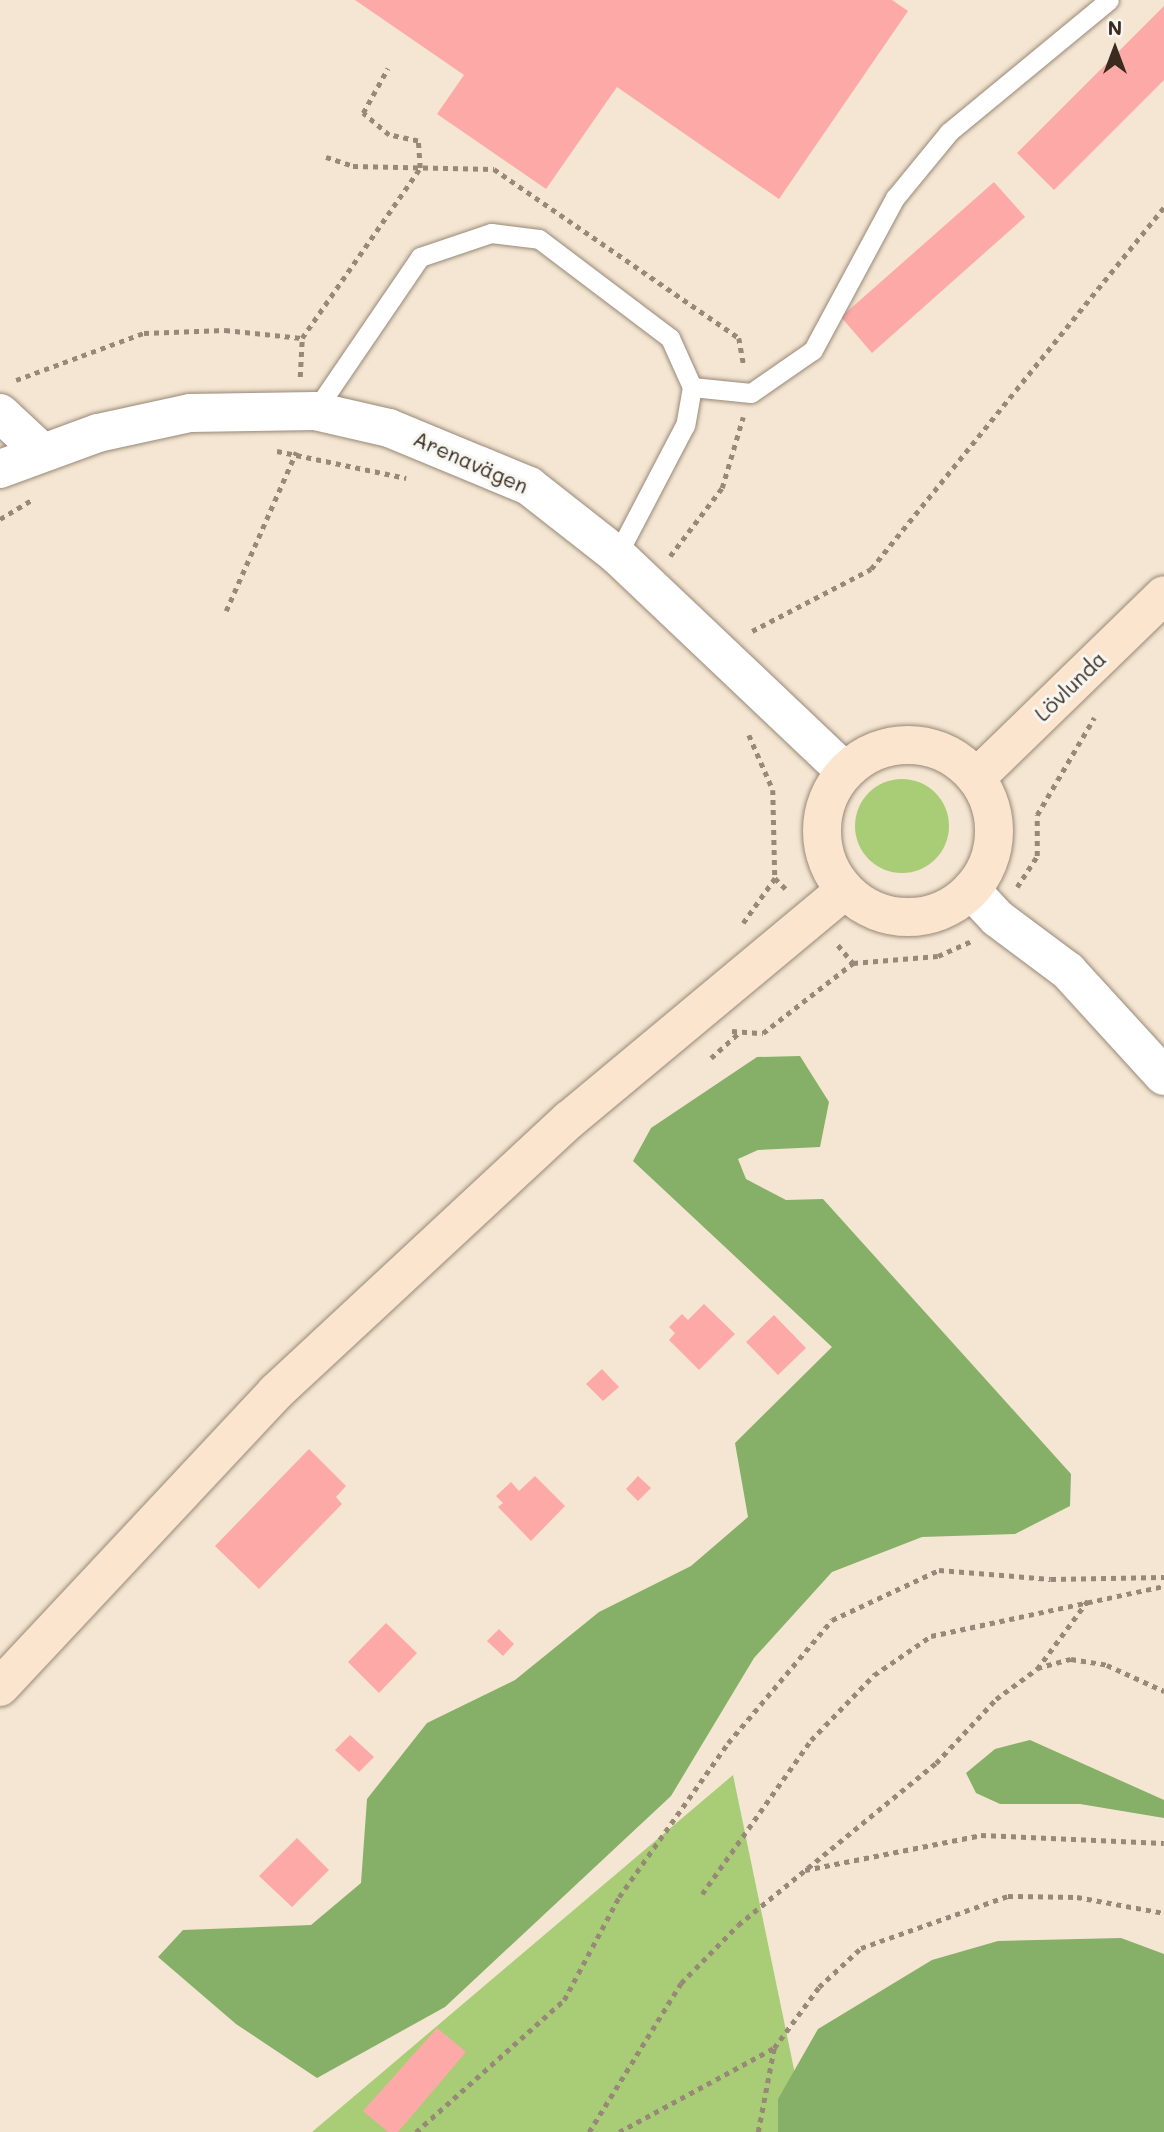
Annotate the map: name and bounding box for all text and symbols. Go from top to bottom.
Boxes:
north arrow [1080,14,1150,84]
text: N [1108,15,1122,40]
street label: Arenavägen [410,425,532,499]
street label: Lövlunda [1029,646,1111,726]

